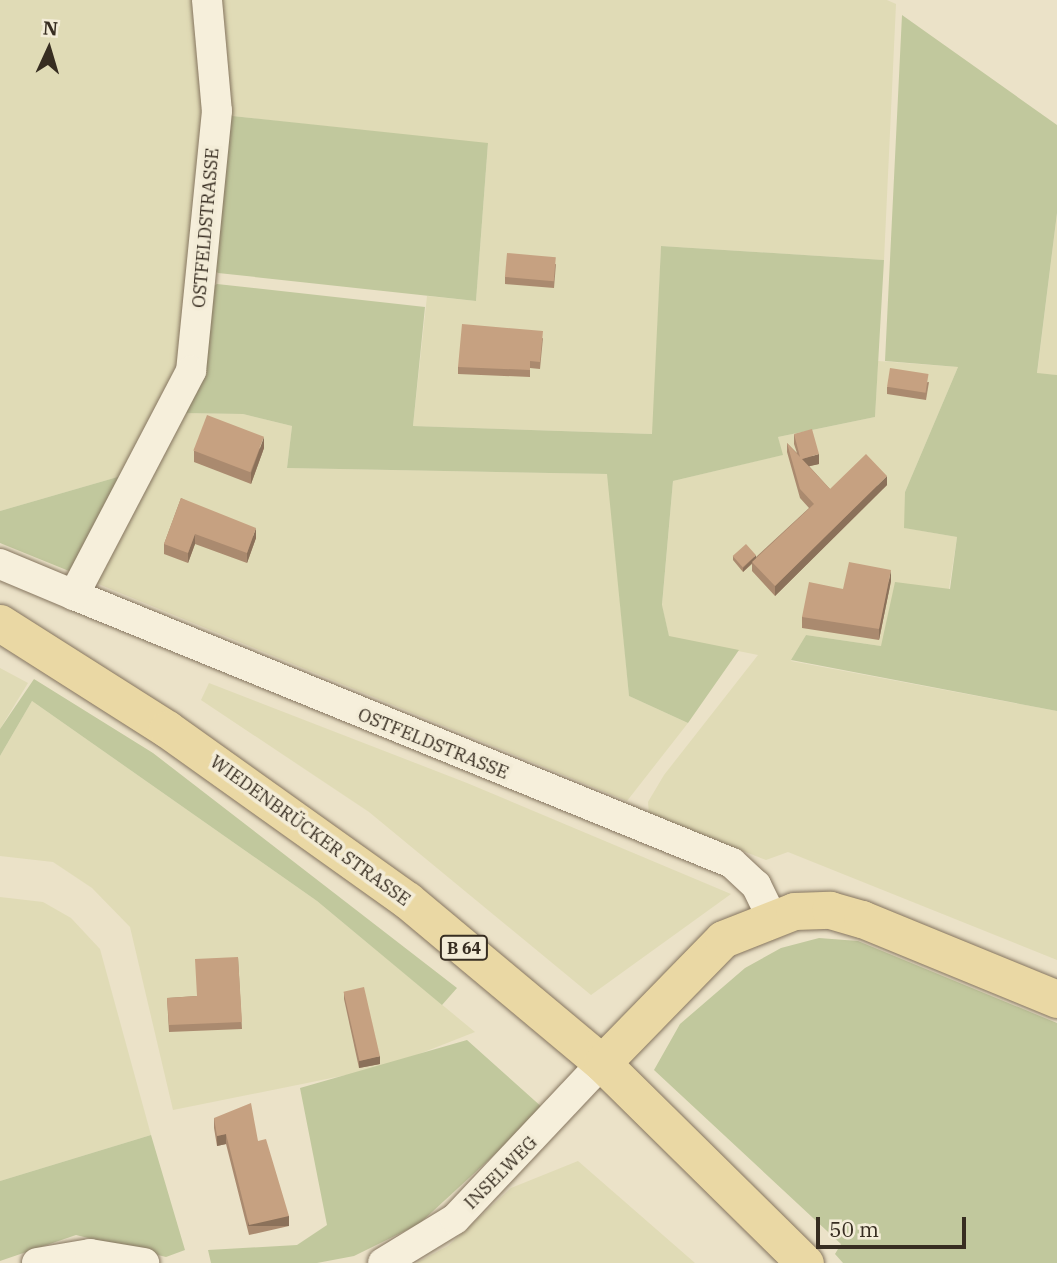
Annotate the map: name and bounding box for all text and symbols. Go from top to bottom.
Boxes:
north arrow [14,14,84,84]
text: N [42,16,59,41]
street label: OSTFELDSTRASSE [188,147,224,309]
street label: OSTFELDSTRASSE [355,704,511,784]
street label: WIEDENBRÜCKER STRASSE [206,751,414,911]
road number: B 64 [440,936,489,960]
street label: INSELWEG [460,1132,542,1214]
scale bar [819,1204,970,1248]
text: 50 m [829,1215,879,1243]

